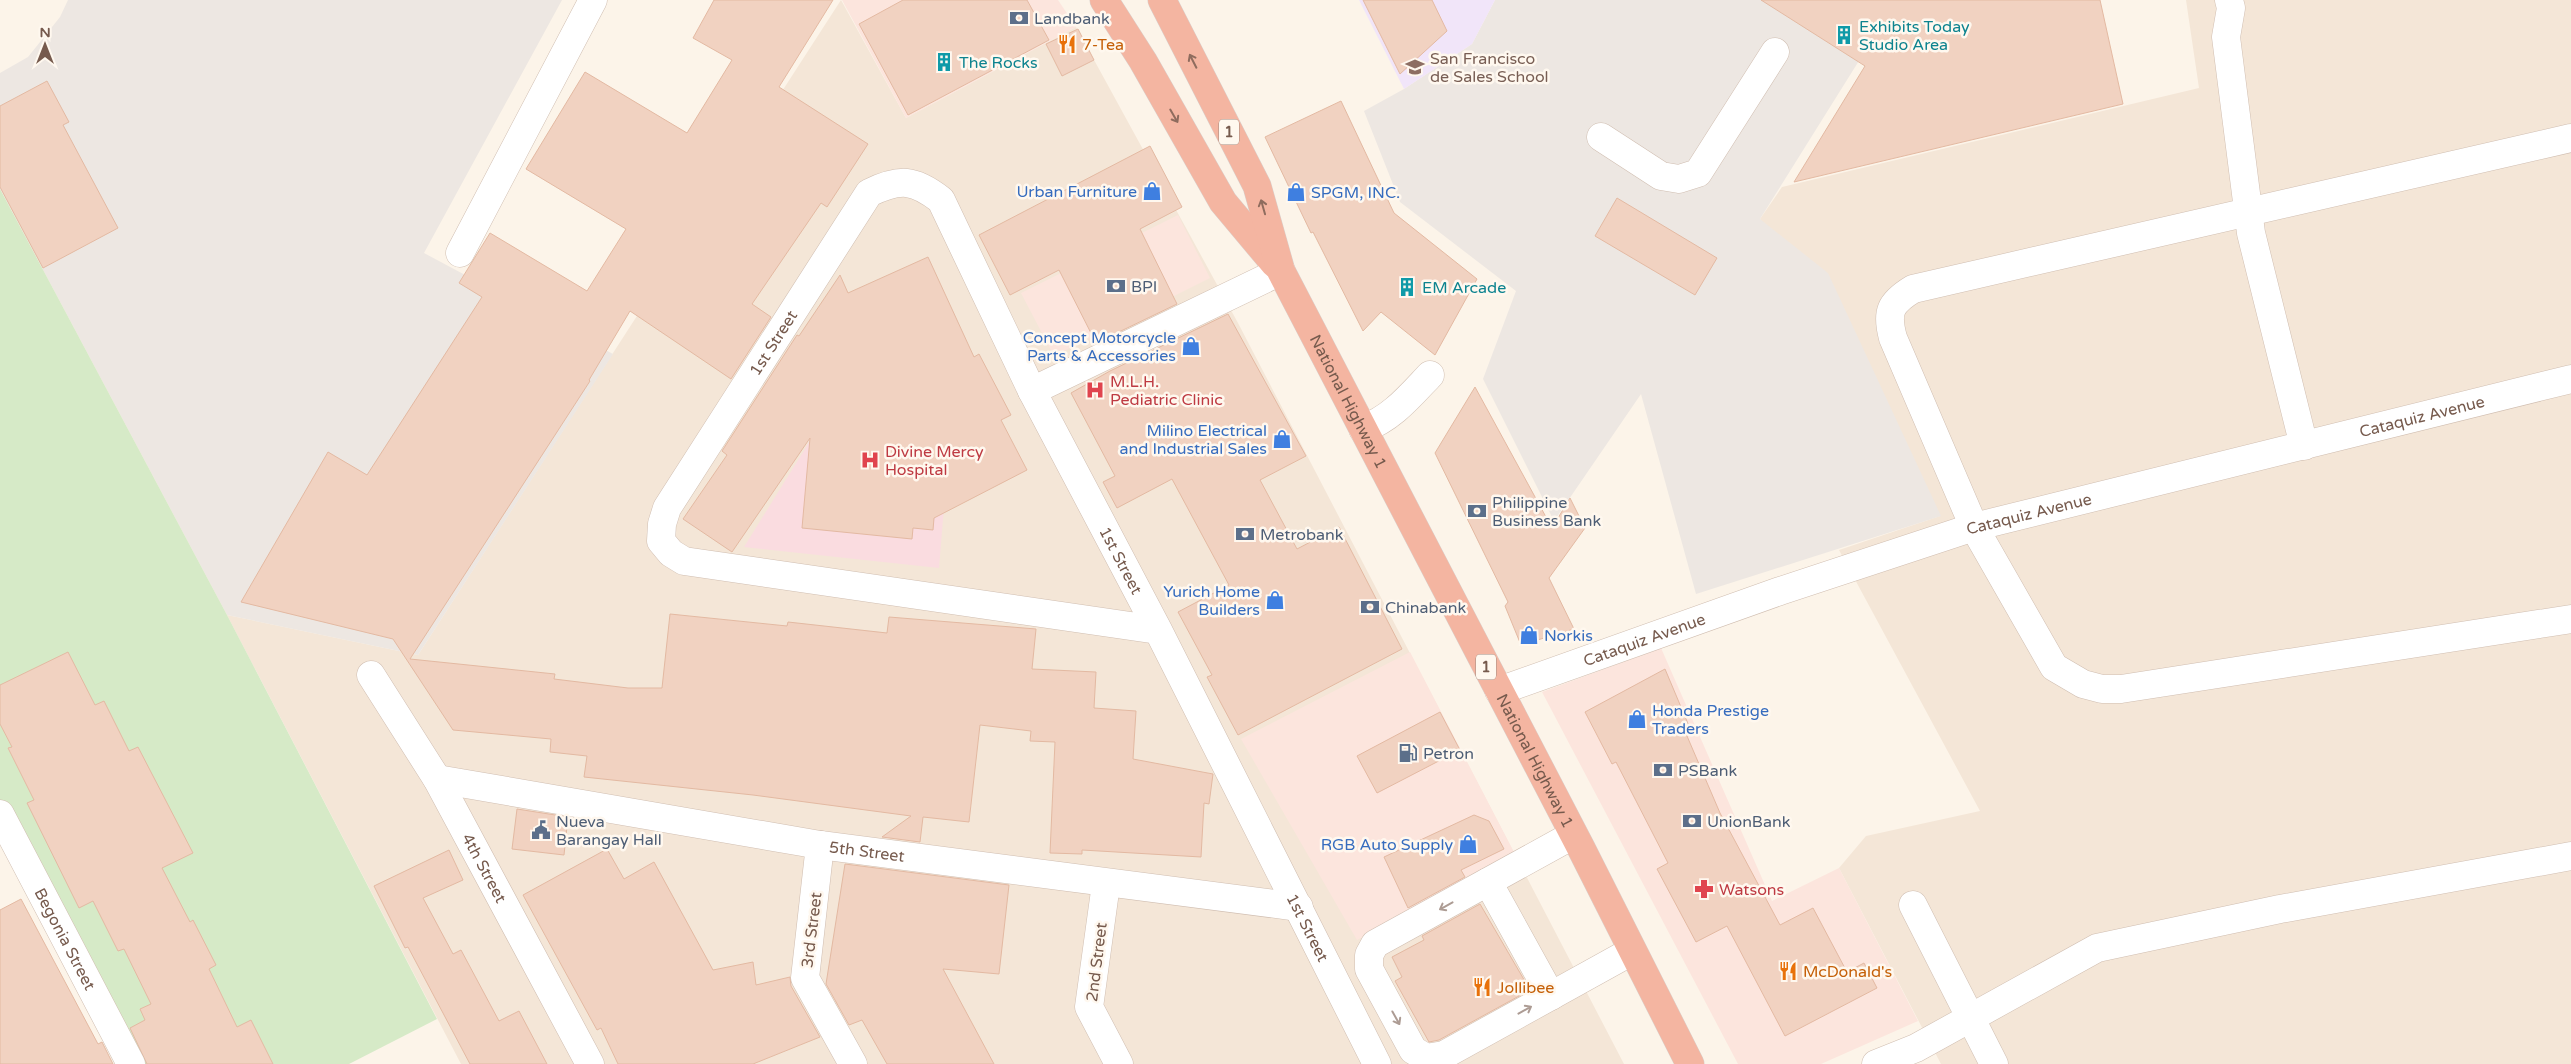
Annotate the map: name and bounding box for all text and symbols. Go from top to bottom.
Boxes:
bank icon: Landbank [1008,7,1030,29]
place label: Landbank [1034,9,1110,29]
place label: Exhibits Today Studio Area [1859,17,1970,55]
north arrow [20,20,70,70]
text: N [39,24,51,41]
building icon: Exhibits Today Studio Area [1833,24,1855,46]
restaurant icon: 7-Tea [1056,33,1078,55]
place label: 7-Tea [1082,35,1124,55]
place label: San Francisco de Sales School [1430,49,1549,87]
building icon: The Rocks [933,51,955,73]
place label: The Rocks [959,53,1038,73]
one-way arrow [1188,54,1197,69]
school or university icon: San Francisco de Sales School [1404,56,1426,78]
one-way arrow [1170,109,1180,123]
road number: 1 [1219,120,1239,144]
shop icon: Urban Furniture [1141,180,1163,202]
shop icon: SPGM, INC. [1285,181,1307,203]
place label: Urban Furniture [1016,182,1137,202]
place label: SPGM, INC. [1311,183,1400,203]
one-way arrow [1257,200,1267,216]
bank icon: BPI [1105,275,1127,297]
building icon: EM Arcade [1396,276,1418,298]
place label: BPI [1131,277,1157,297]
place label: EM Arcade [1422,278,1506,298]
street label: 1st Street [745,307,802,380]
place label: Concept Motorcycle Parts & Accessories [1023,328,1176,366]
street label: National Highway 1 [1305,331,1391,472]
shop icon: Concept Motorcycle Parts & Accessories [1180,335,1202,357]
place label: M.L.H. Pediatric Clinic [1110,372,1223,410]
hospital icon: M.L.H. Pediatric Clinic [1084,379,1106,401]
street label: Cataquiz Avenue [2357,392,2487,442]
place label: Milino Electrical and Industrial Sales [1119,421,1267,459]
shop icon: Milino Electrical and Industrial Sales [1271,428,1293,450]
place label: Divine Mercy Hospital [885,442,984,480]
hospital icon: Divine Mercy Hospital [859,449,881,471]
street label: Cataquiz Avenue [1964,489,2094,540]
place label: Philippine Business Bank [1492,493,1602,531]
bank icon: Philippine Business Bank [1466,500,1488,522]
street label: 1st Street [1094,523,1146,598]
bank icon: Metrobank [1234,523,1256,545]
place label: Metrobank [1260,525,1344,545]
place label: Yurich Home Builders [1163,582,1260,620]
shop icon: Yurich Home Builders [1264,589,1286,611]
bank icon: Chinabank [1359,596,1381,618]
place label: Chinabank [1385,598,1466,618]
street label: Cataquiz Avenue [1581,609,1708,671]
shop icon: Norkis [1518,624,1540,646]
place label: Norkis [1544,626,1593,646]
road number: 1 [1476,654,1496,680]
street label: National Highway 1 [1492,691,1578,831]
place label: Honda Prestige Traders [1652,701,1769,739]
shop icon: Honda Prestige Traders [1626,708,1648,730]
fuel station icon: Petron [1397,742,1419,764]
place label: Petron [1423,744,1474,764]
bank icon: PSBank [1652,759,1674,781]
place label: PSBank [1678,761,1737,781]
bank icon: UnionBank [1681,810,1703,832]
place label: Nueva Barangay Hall [556,812,662,850]
place label: UnionBank [1707,812,1791,832]
public building icon: Nueva Barangay Hall [530,819,552,841]
street label: 4th Street [457,830,511,906]
shop icon: RGB Auto Supply [1457,833,1479,855]
place label: RGB Auto Supply [1321,835,1453,855]
street label: 5th Street [828,837,906,867]
pharmacy icon: Watsons [1693,878,1715,900]
place label: Watsons [1719,880,1784,900]
street label: Begonia Street [30,885,100,994]
street label: 1st Street [1282,890,1333,965]
street label: 3rd Street [797,891,827,969]
one-way arrow [1439,901,1453,911]
street label: 2nd Street [1082,921,1112,1003]
restaurant icon: McDonald's [1777,960,1799,982]
place label: McDonald's [1803,962,1892,982]
restaurant icon: Jollibee [1471,976,1493,998]
place label: Jollibee [1497,978,1554,998]
one-way arrow [1518,1005,1532,1015]
one-way arrow [1391,1010,1401,1025]

